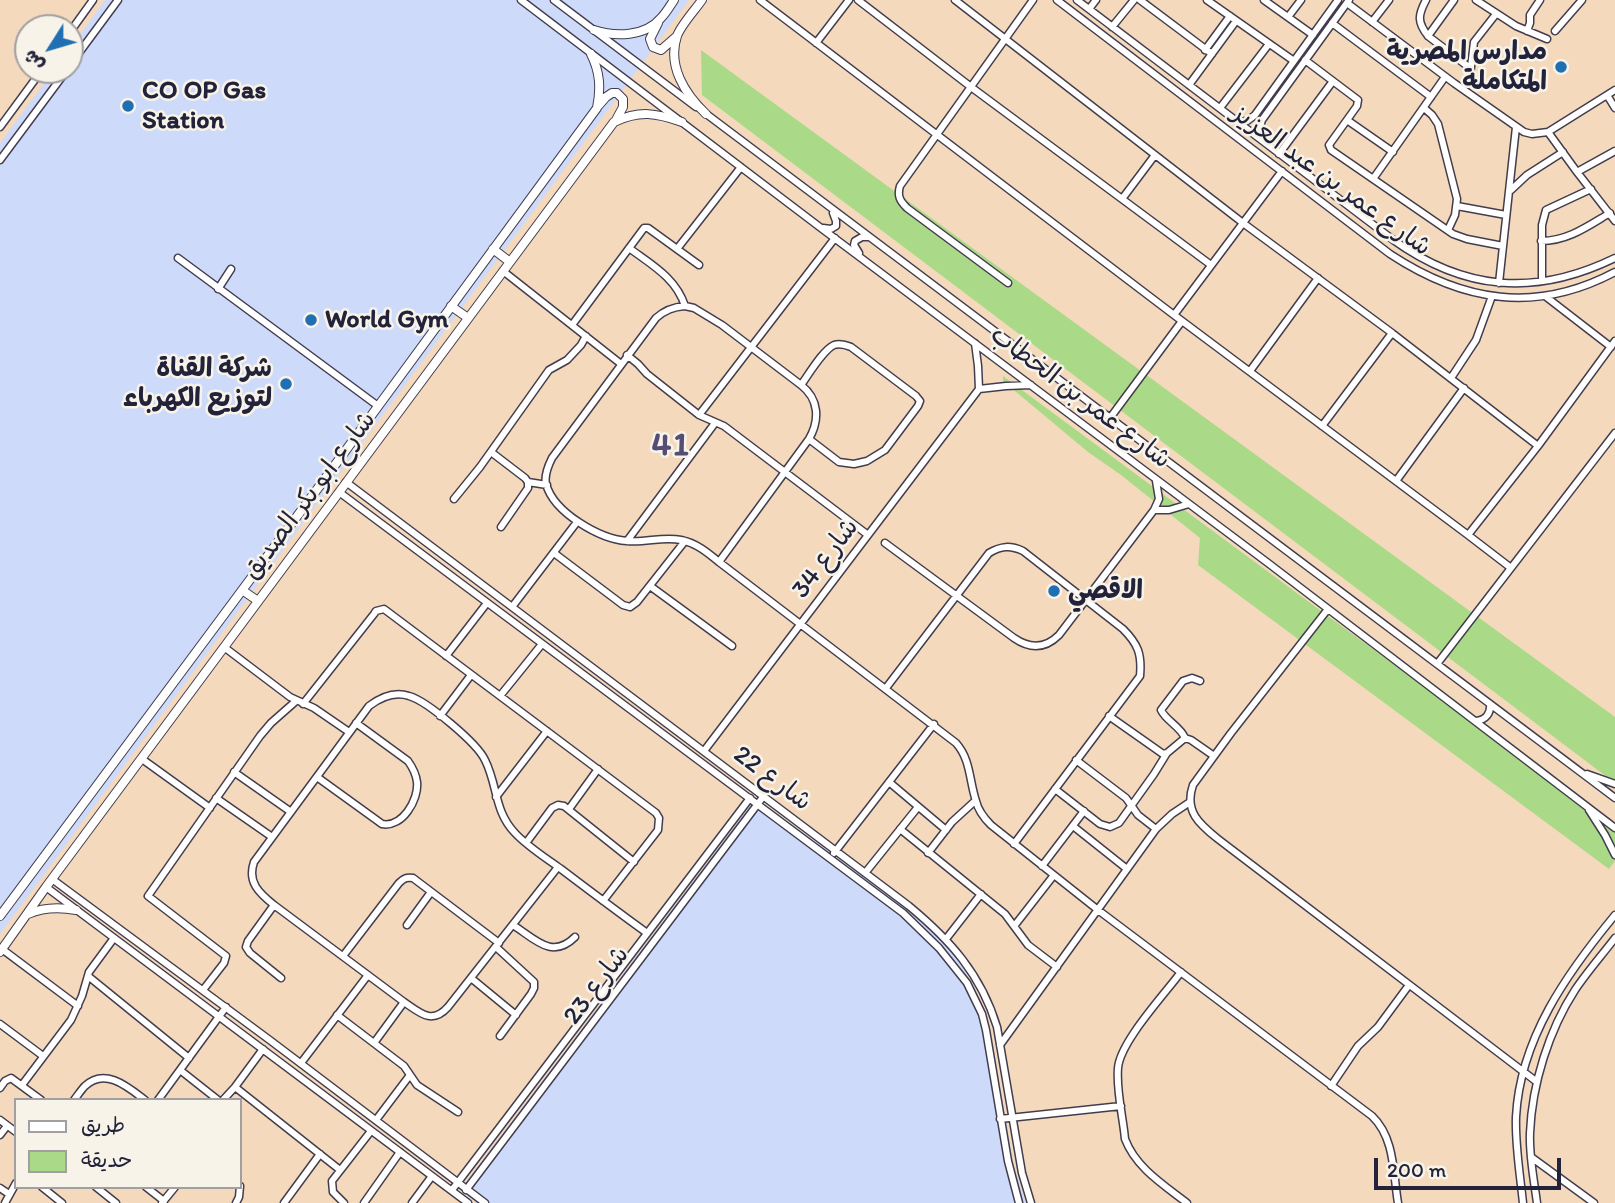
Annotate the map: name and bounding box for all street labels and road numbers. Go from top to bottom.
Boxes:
street label: شارع عمر بن عبد العزيز [1225,98,1437,264]
street label: شارع عمر بن الخطاب [984,320,1176,476]
street label: شارع ابو بكر الصديق [237,406,383,586]
street label: شارع 34 [786,513,866,605]
street label: شارع 22 [727,740,817,818]
street label: شارع 23 [557,941,637,1031]

